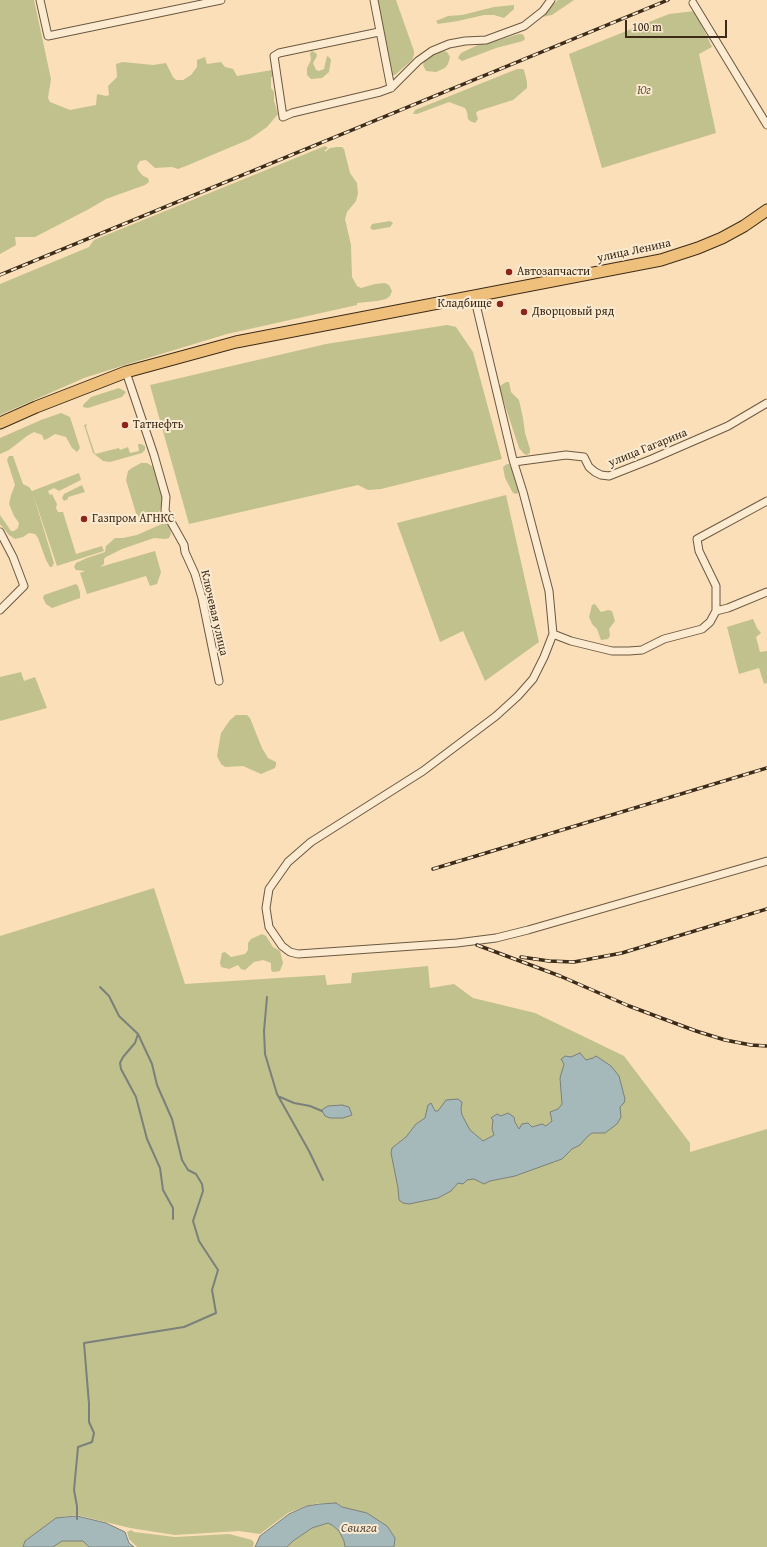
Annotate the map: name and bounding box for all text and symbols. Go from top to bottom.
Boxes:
scale bar [627,12,729,38]
text: 100 m [632,18,662,35]
park label: Юг [637,84,651,98]
street label: улица Ленина [596,236,672,266]
place label: Автозапчасти [517,265,590,279]
marker: Автозапчасти [504,267,514,277]
place label: Кладбище [438,297,492,311]
marker: Кладбище [495,299,505,309]
place label: Дворцовый ряд [532,305,614,319]
marker: Дворцовый ряд [519,307,529,317]
place label: Татнефть [133,418,183,432]
marker: Татнефть [120,420,130,430]
street label: улица Гагарина [607,426,689,470]
place label: Газпром АГНКС [92,512,174,526]
marker: Газпром АГНКС [79,514,89,524]
street label: Ключевая улица [197,569,231,657]
water label: Свияга [341,1521,377,1537]

